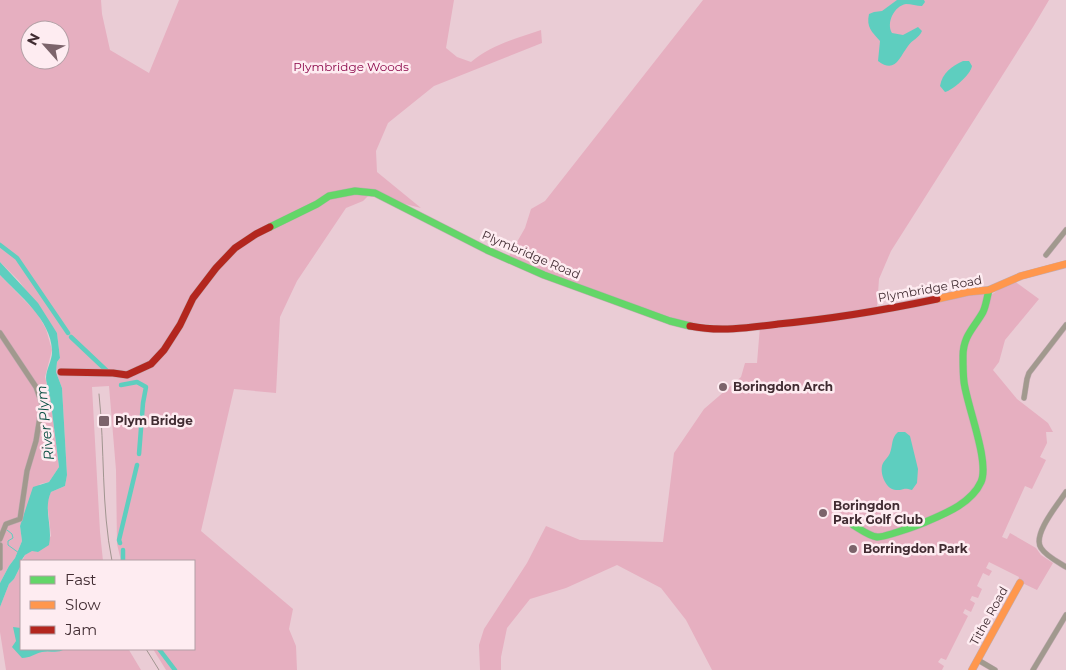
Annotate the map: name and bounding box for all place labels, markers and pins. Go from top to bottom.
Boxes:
place label: Boringdon Arch [733,379,833,394]
marker: Boringdon Arch [717,381,729,393]
place label: Plym Bridge [115,413,193,428]
marker: Plym Bridge [97,414,111,428]
place label: Boringdon Park Golf Club [833,498,923,527]
marker: Boringdon Park Golf Club [817,507,829,519]
place label: Borringdon Park [863,541,968,556]
marker: Borringdon Park [847,543,859,555]

